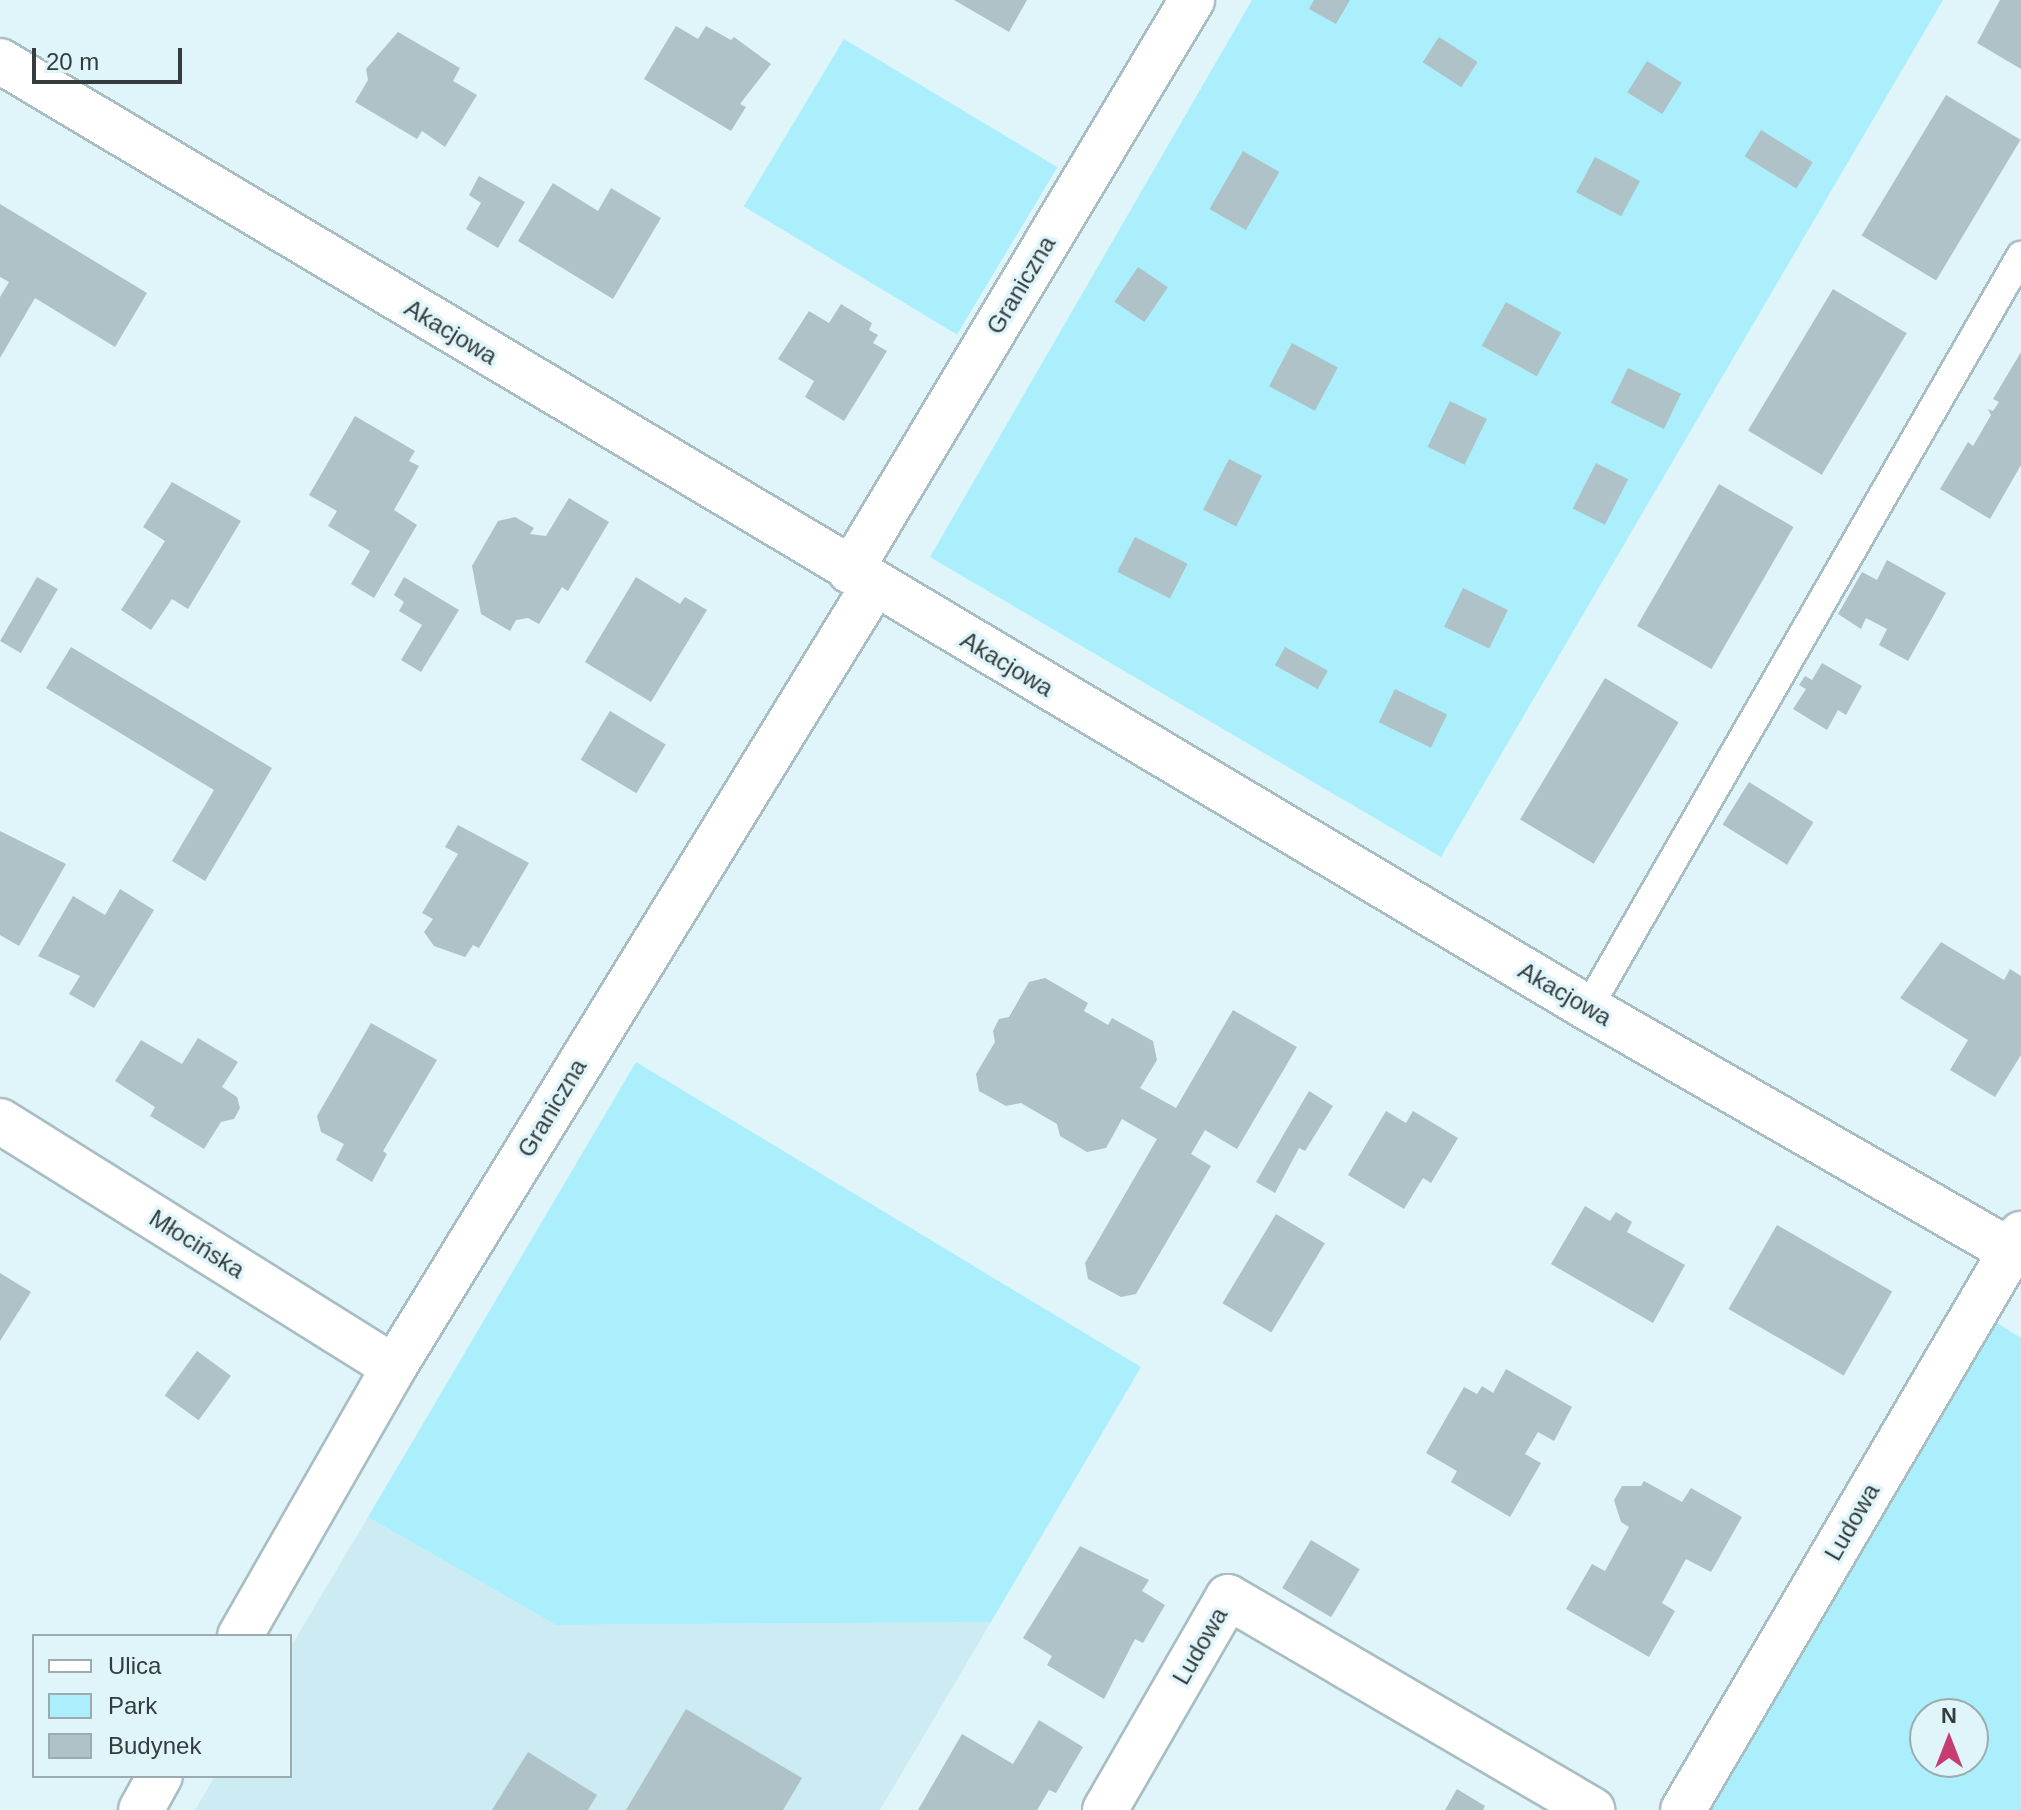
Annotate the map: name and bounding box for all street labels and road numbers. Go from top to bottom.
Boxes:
street label: Graniczna [980,231,1062,339]
street label: Akacjowa [400,293,502,371]
street label: Akacjowa [956,625,1058,703]
street label: Akacjowa [1513,956,1617,1032]
street label: Graniczna [511,1054,593,1162]
street label: Młocińska [144,1204,250,1284]
street label: Ludowa [1819,1478,1885,1566]
street label: Ludowa [1167,1602,1233,1690]

